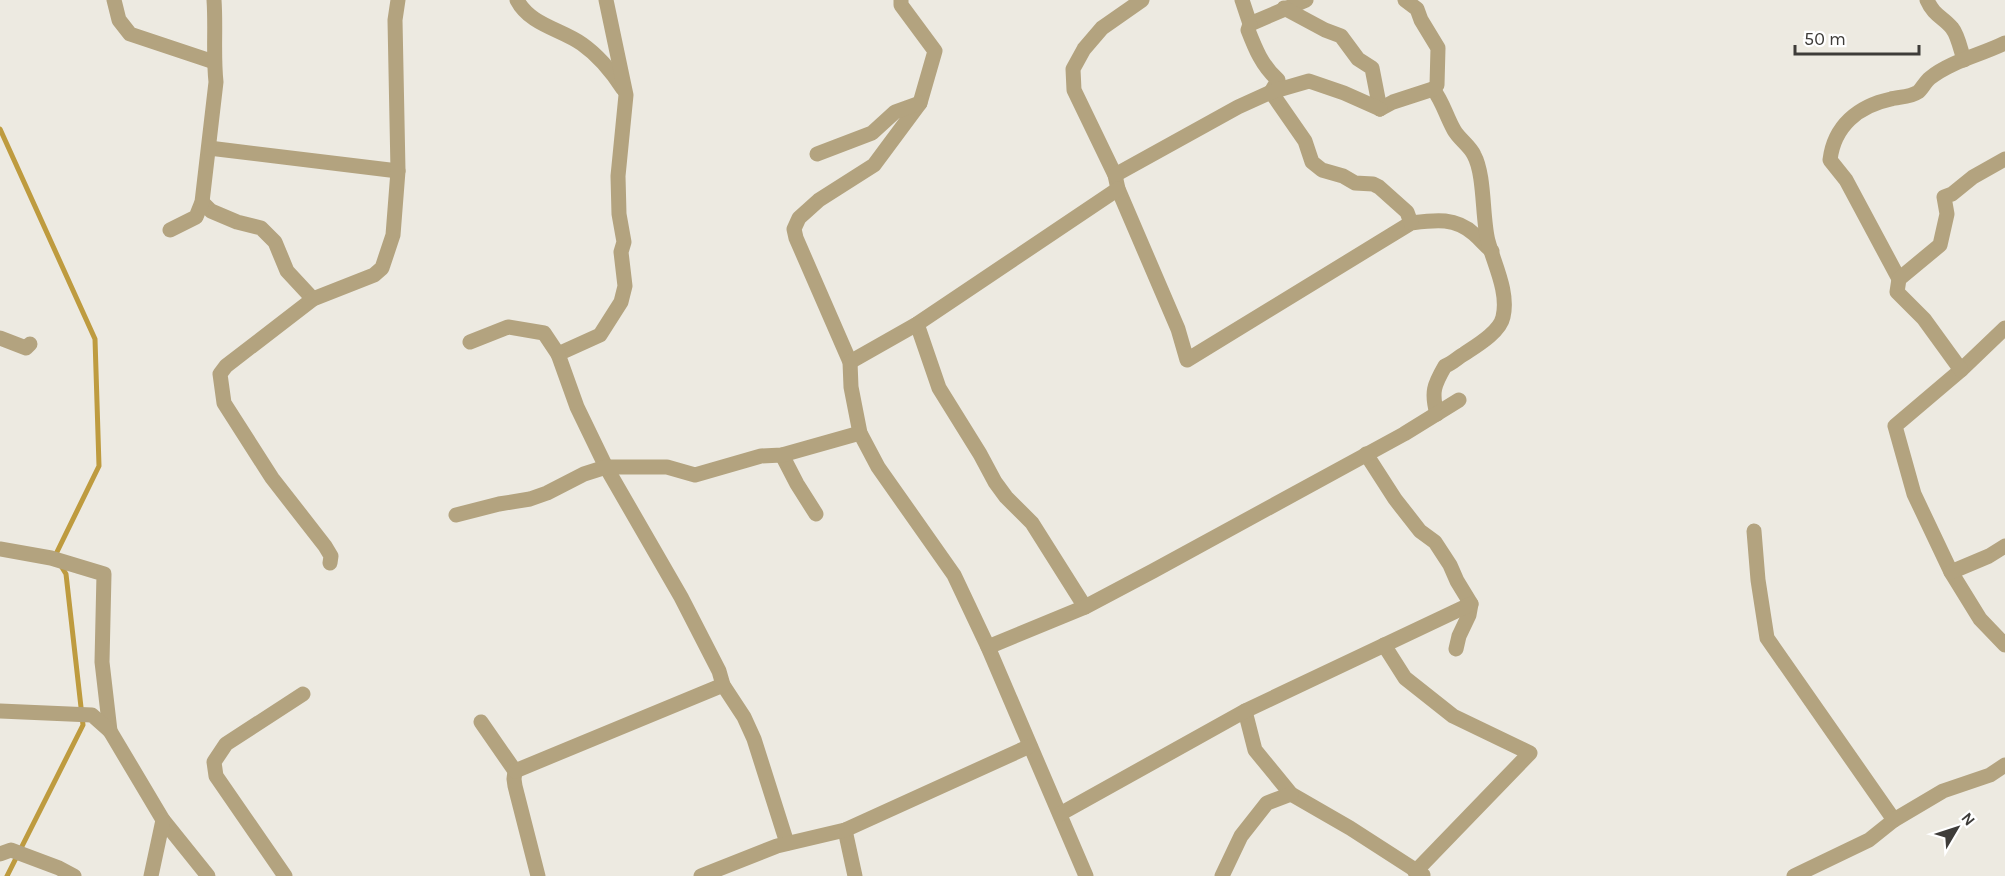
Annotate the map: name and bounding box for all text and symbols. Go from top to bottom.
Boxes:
scale bar [1795,18,1920,56]
text: 50 m [1804,28,1846,50]
north arrow [1927,798,1987,858]
text: N [1957,808,1979,829]

